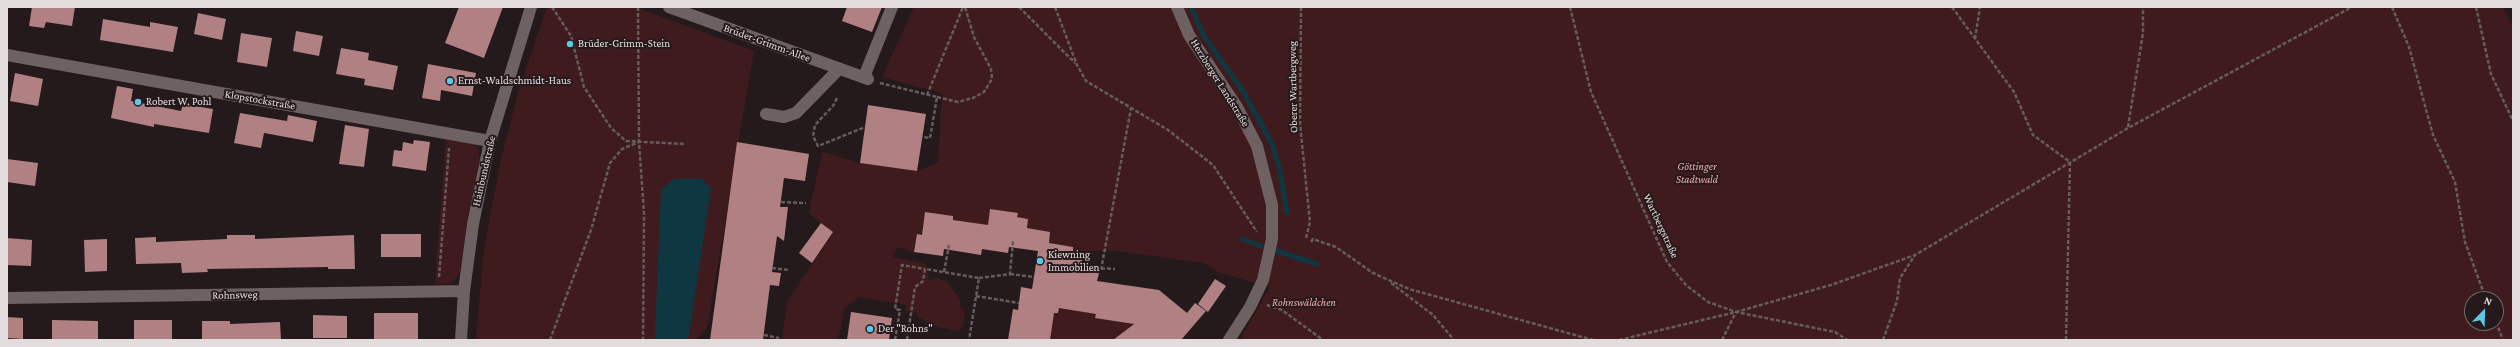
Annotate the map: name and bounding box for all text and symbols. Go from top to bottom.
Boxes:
street label: Brüder-Grimm-Allee [722,21,812,65]
place label: Brüder-Grimm-Stein [578,37,670,51]
street label: Herzberger Landstraße [1188,37,1252,129]
marker: Brüder-Grimm-Stein [565,39,575,49]
street label: Oberer Wartbergweg [1286,41,1300,133]
place label: Ernst-Waldschmidt-Haus [458,74,571,88]
marker: Ernst-Waldschmidt-Haus [445,76,455,86]
street label: Klopstockstraße [224,87,296,113]
place label: Robert W. Pohl [146,95,211,109]
marker: Robert W. Pohl [133,97,143,107]
street label: Hainbundstraße [469,134,499,208]
park label: Göttinger Stadtwald [1676,160,1718,186]
street label: Wartbergstraße [1640,192,1682,260]
place label: Kiewning Immobilien [1048,248,1100,274]
marker: Kiewning Immobilien [1035,256,1045,266]
street label: Rohnsweg [212,288,258,302]
north arrow [2464,291,2504,331]
text: N [2483,294,2494,308]
park label: Rohnswäldchen [1272,296,1336,310]
place label: Der "Rohns" [878,322,933,336]
marker: Der "Rohns" [865,324,875,334]

